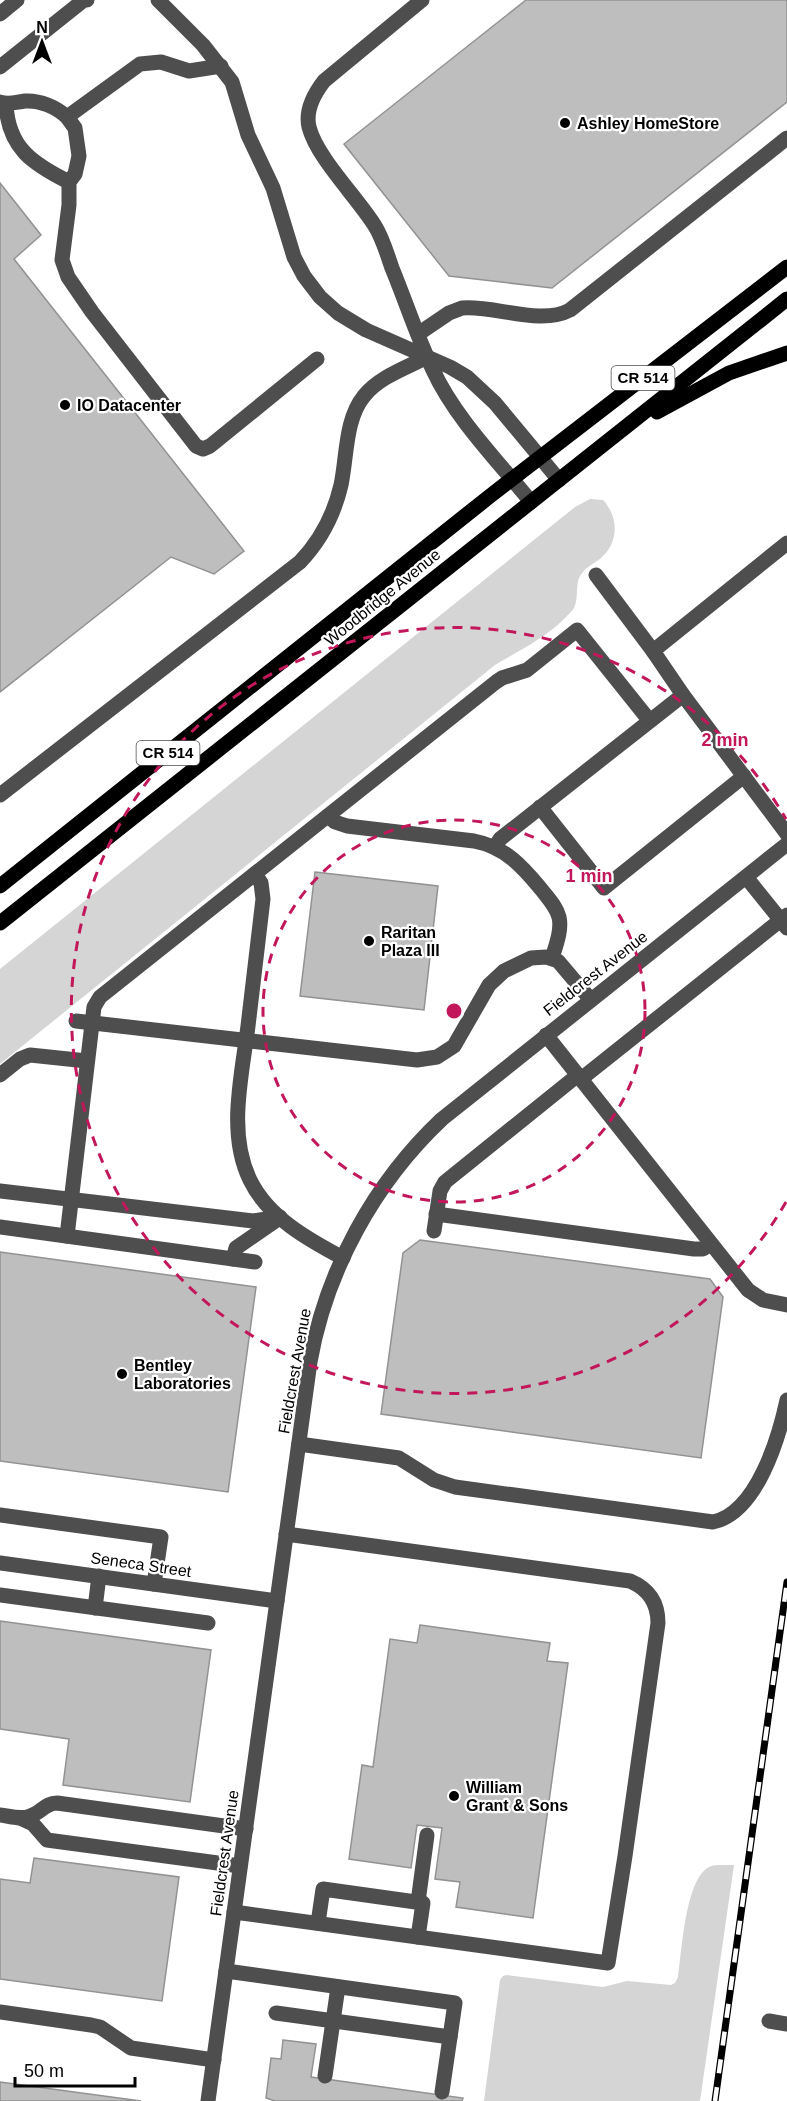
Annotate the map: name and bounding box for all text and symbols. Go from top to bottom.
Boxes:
north arrow [12,12,72,72]
text: N [36,19,48,36]
place label: Ashley HomeStore [577,115,719,132]
marker: Ashley HomeStore [558,116,572,130]
road number: CR 514 [612,366,674,390]
place label: IO Datacenter [77,397,181,414]
marker: IO Datacenter [58,398,72,412]
street label: Woodbridge Avenue [321,546,444,649]
text: 2 min [701,730,749,750]
road number: CR 514 [136,741,200,765]
text: 1 min [565,866,613,886]
place label: Raritan Plaza III [381,924,440,959]
street label: Fieldcrest Avenue [540,928,651,1019]
marker: Raritan Plaza III [362,934,376,948]
centre of rings [444,1001,464,1021]
street label: Fieldcrest Avenue [275,1307,314,1435]
place label: Bentley Laboratories [134,1357,231,1392]
marker: Bentley Laboratories [115,1367,129,1381]
street label: Seneca Street [90,1549,193,1580]
place label: William Grant & Sons [466,1779,568,1814]
street label: Fieldcrest Avenue [207,1789,242,1917]
marker: William Grant & Sons [447,1789,461,1803]
scale bar [15,2050,135,2088]
text: 50 m [24,2061,64,2081]

